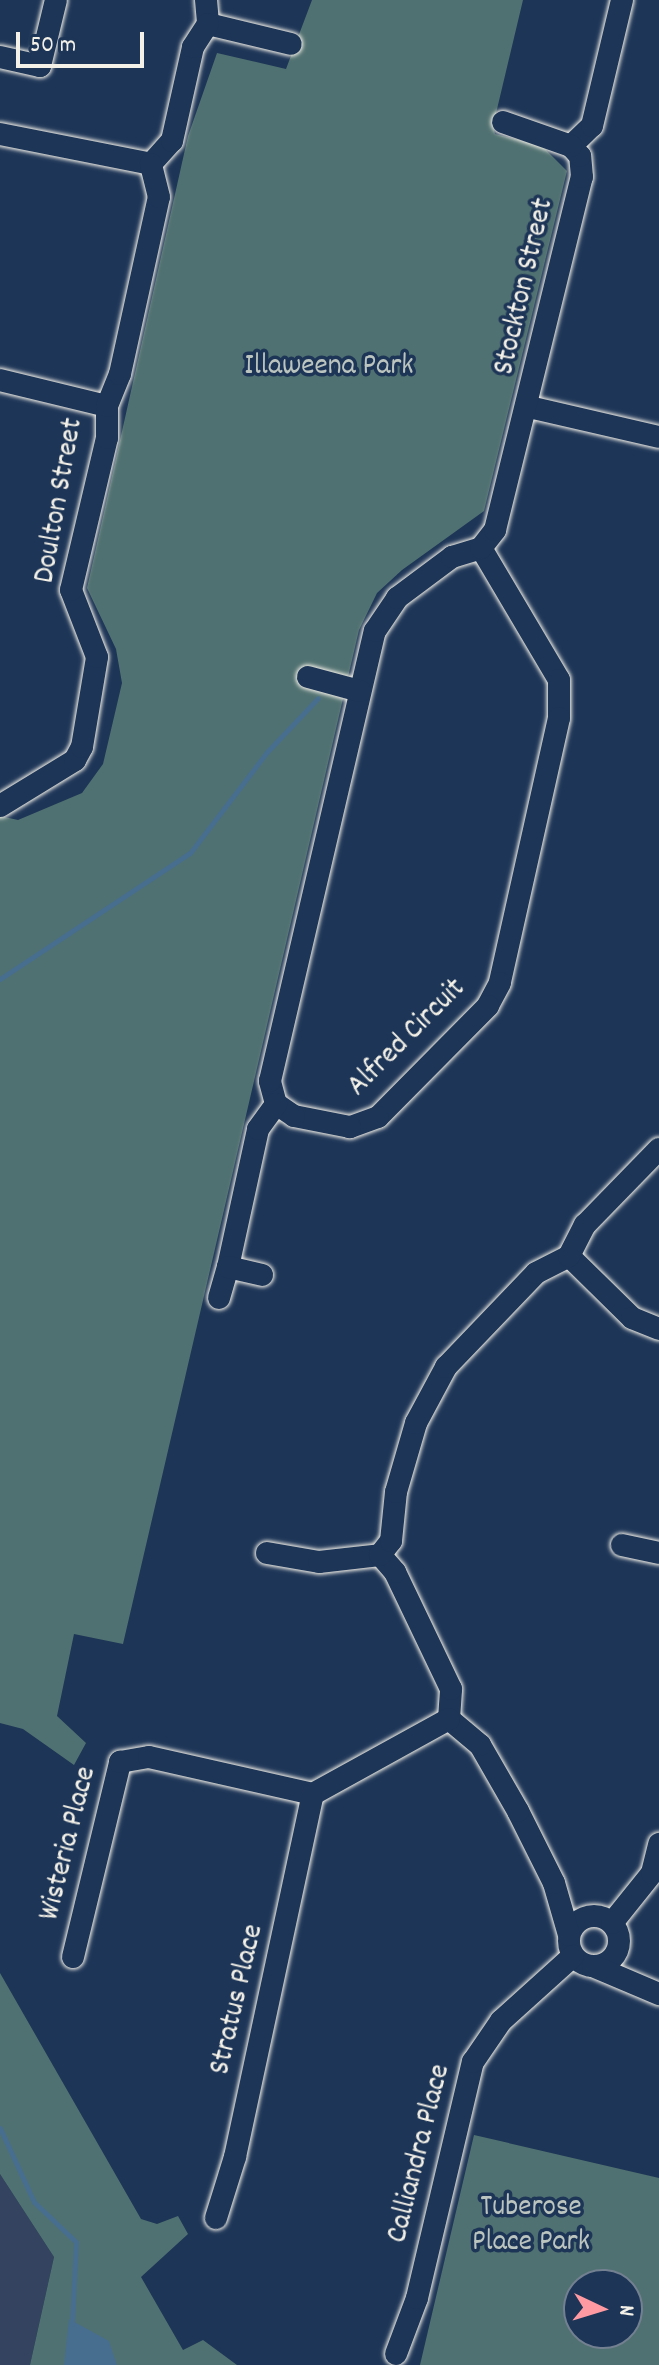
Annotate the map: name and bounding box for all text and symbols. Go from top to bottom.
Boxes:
scale bar [20,16,148,66]
text: 50 m [30,29,76,63]
street label: Stockton Street [488,195,564,379]
park label: Illaweena Park [244,350,414,386]
street label: Doulton Street [29,416,93,586]
street label: Alfred Circuit [341,972,475,1106]
street label: Wisteria Place [34,1763,106,1925]
street label: Stratus Place [204,1921,274,2079]
street label: Calliandra Place [381,2061,461,2247]
park label: Tuberose Place Park [472,2191,590,2262]
north arrow [563,2269,643,2349]
text: N [610,2304,641,2317]

